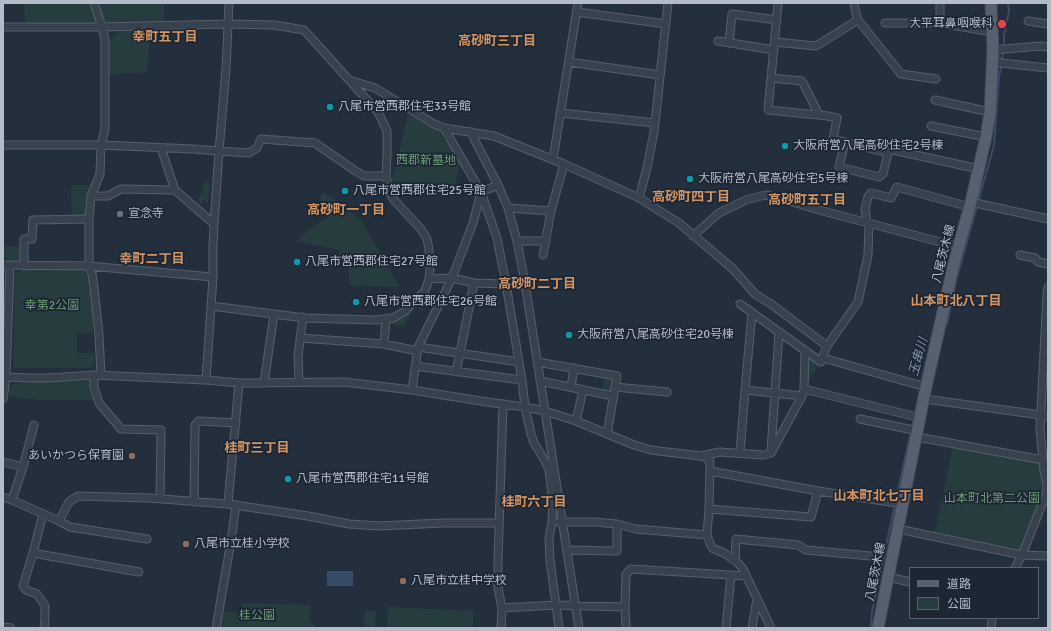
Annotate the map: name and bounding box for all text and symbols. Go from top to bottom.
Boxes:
place label: 大平耳鼻咽喉科 [909,17,993,31]
marker: 大平耳鼻咽喉科 [996,18,1008,30]
district label: 幸町五丁目 [133,30,197,46]
district label: 高砂町三丁目 [458,34,536,50]
place label: 八尾市営西郡住宅33号館 [338,100,471,114]
marker: 八尾市営西郡住宅33号館 [325,102,335,112]
place label: 大阪府営八尾高砂住宅2号棟 [793,139,943,153]
marker: 大阪府営八尾高砂住宅2号棟 [780,141,790,151]
park label: 西郡新墓地 [396,154,456,168]
place label: 大阪府営八尾高砂住宅5号棟 [698,172,848,186]
marker: 大阪府営八尾高砂住宅5号棟 [685,174,695,184]
place label: 八尾市営西郡住宅25号館 [353,184,486,198]
marker: 八尾市営西郡住宅25号館 [340,186,350,196]
district label: 高砂町四丁目 [652,190,730,206]
district label: 高砂町五丁目 [768,193,846,209]
district label: 高砂町一丁目 [307,203,385,219]
place label: 宣念寺 [128,207,164,221]
marker: 宣念寺 [115,209,125,219]
street label: 八尾茨木線 [930,223,958,285]
district label: 幸町二丁目 [120,252,184,268]
place label: 八尾市営西郡住宅27号館 [305,255,438,269]
marker: 八尾市営西郡住宅27号館 [292,257,302,267]
district label: 高砂町二丁目 [498,277,576,293]
district label: 山本町北八丁目 [911,294,1001,310]
place label: 八尾市営西郡住宅26号館 [364,295,497,309]
marker: 八尾市営西郡住宅26号館 [351,297,361,307]
park label: 幸第2公園 [25,299,79,313]
place label: 大阪府営八尾高砂住宅20号棟 [577,328,734,342]
marker: 大阪府営八尾高砂住宅20号棟 [564,330,574,340]
water label: 玉串川 [906,336,932,378]
district label: 桂町三丁目 [225,441,289,457]
place label: あいかつら保育園 [28,449,124,463]
marker: あいかつら保育園 [127,451,137,461]
place label: 八尾市営西郡住宅11号館 [296,472,429,486]
marker: 八尾市営西郡住宅11号館 [283,474,293,484]
district label: 山本町北七丁目 [834,489,924,505]
park label: 山本町北第二公園 [944,492,1040,506]
district label: 桂町六丁目 [502,495,566,511]
place label: 八尾市立桂小学校 [194,537,290,551]
marker: 八尾市立桂小学校 [181,539,191,549]
street label: 八尾茨木線 [863,541,889,603]
legend [909,567,1039,619]
place label: 八尾市立桂中学校 [411,574,507,588]
marker: 八尾市立桂中学校 [398,576,408,586]
text: 道路 [947,577,971,592]
text: 公園 [947,597,971,612]
park label: 桂公園 [239,609,275,623]

